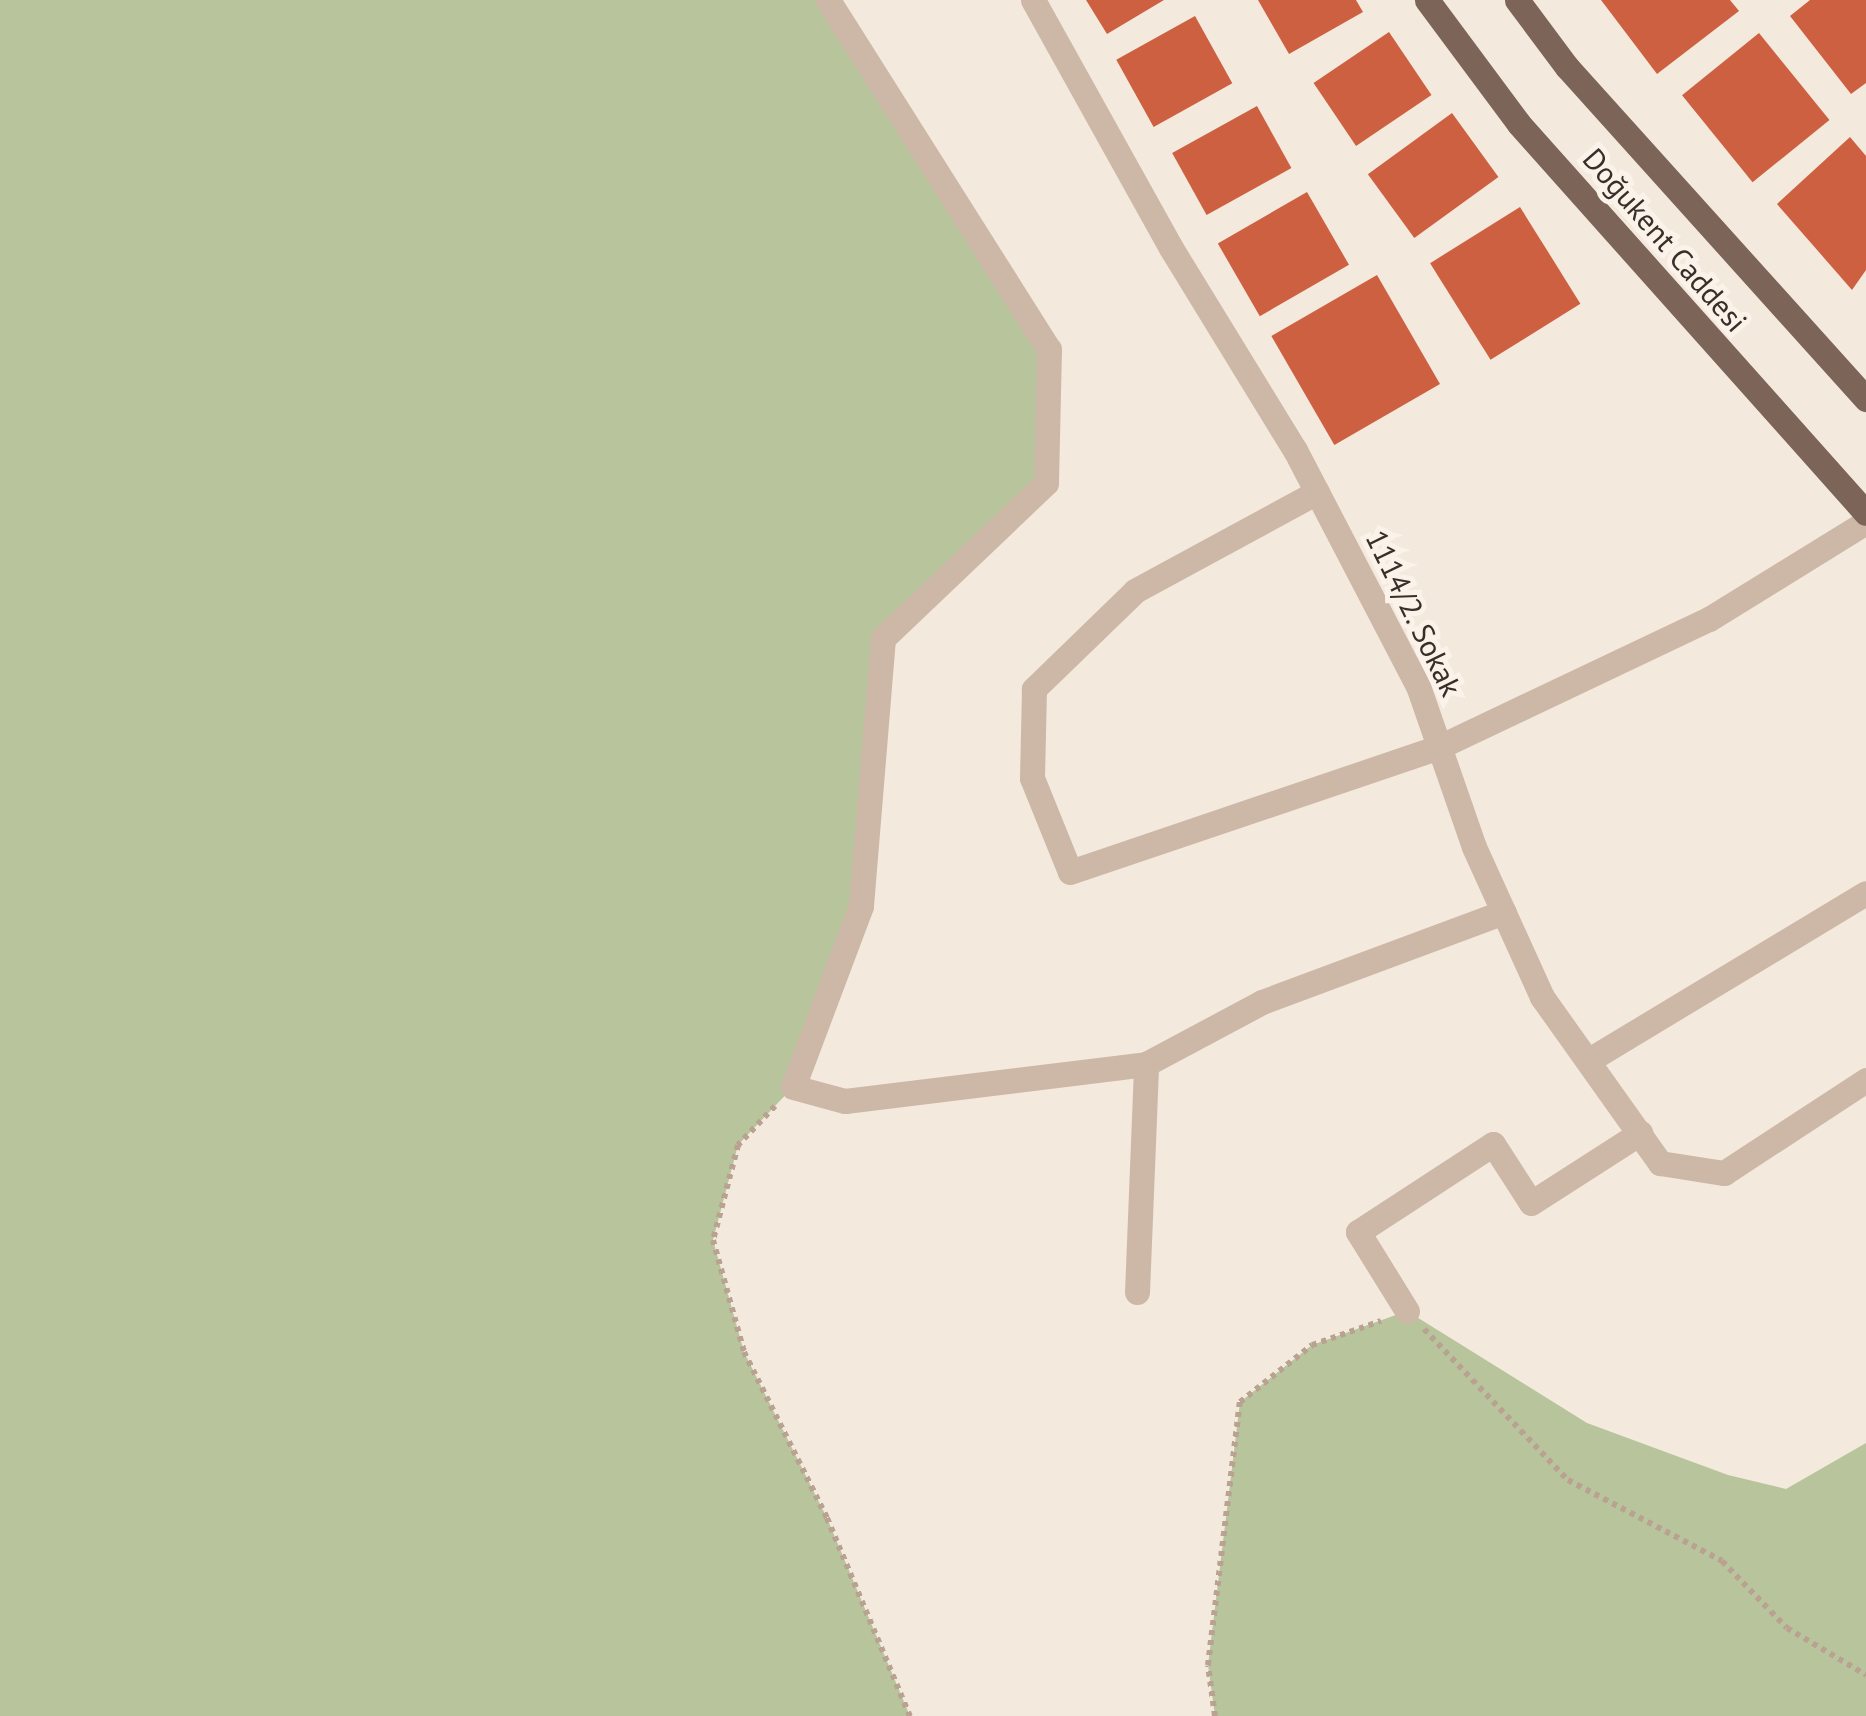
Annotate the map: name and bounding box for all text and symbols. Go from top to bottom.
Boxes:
street label: Doğukent Caddesi [1575,141,1755,339]
street label: 1114/2. Sokak [1358,523,1470,703]

